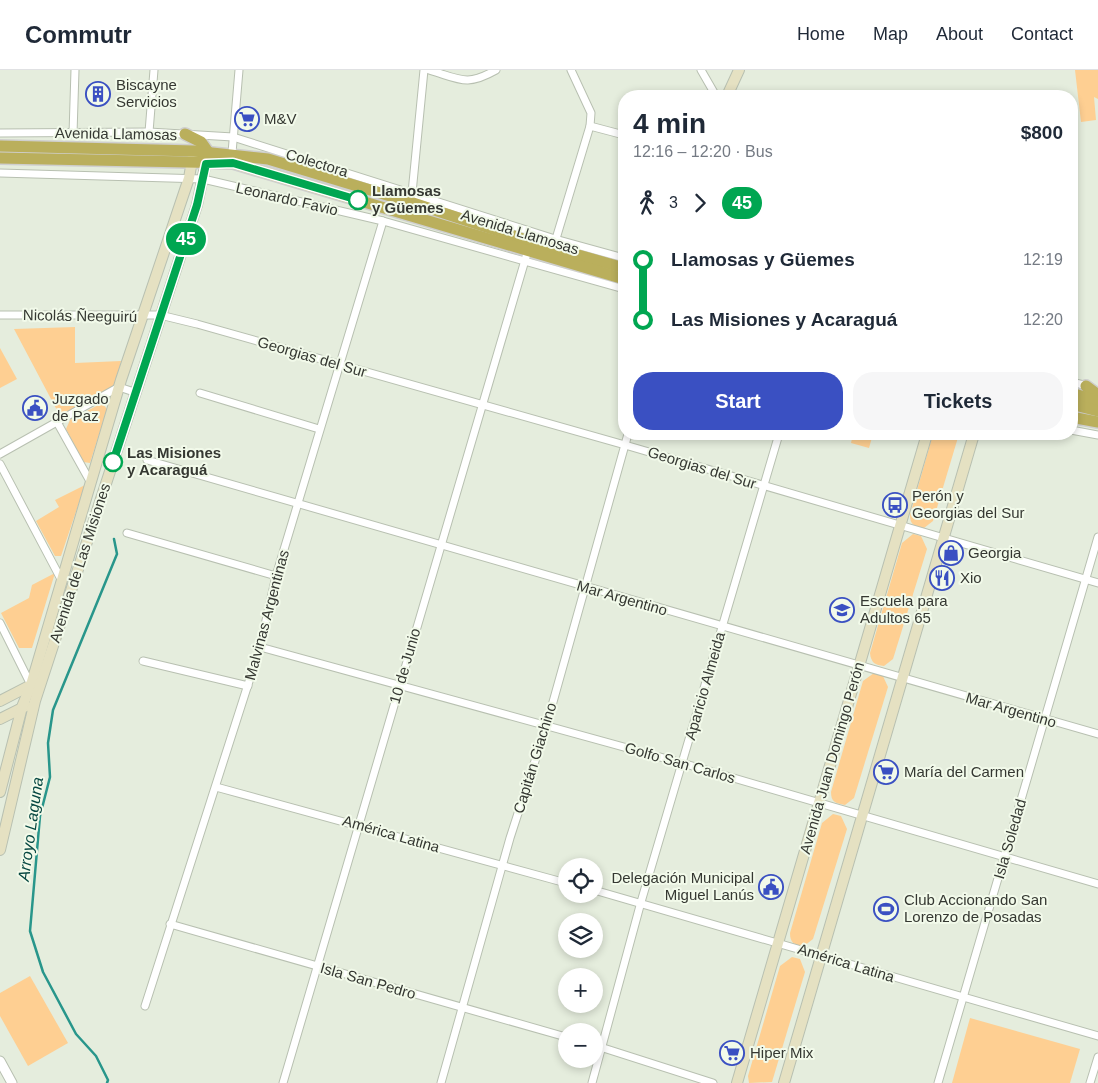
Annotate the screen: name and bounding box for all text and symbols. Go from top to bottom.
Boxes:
text: Commutr [25,21,132,48]
text: Home [797,24,845,44]
text: Map [873,24,908,44]
text: About [936,24,983,44]
text: Contact [1011,24,1073,44]
place label: Biscayne Servicios [116,76,177,110]
building icon: Biscayne Servicios [85,81,111,107]
supermarket icon: M&V [234,106,260,132]
text: 4 min [633,108,706,139]
place label: M&V [264,110,297,127]
text: $800 [1021,122,1063,143]
street label: Avenida Llamosas [55,124,177,143]
text: 12:16 – 12:20 · Bus [633,143,773,160]
street label: Colectora [284,145,351,180]
street label: Leonardo Favio [234,179,340,219]
place label: Llamosas y Güemes [372,182,444,216]
icon: walk [633,189,661,217]
icon: forward [686,189,714,217]
marker: Llamosas y Güemes [348,190,368,210]
text: 45 [732,193,752,213]
text: 3 [669,194,678,211]
street label: Avenida Llamosas [459,206,581,258]
line badge: 45 [164,223,208,255]
text: 45 [176,229,196,249]
text: Llamosas y Güemes [671,249,855,270]
text: 12:19 [1023,251,1063,268]
street label: Nicolás Ñeeguirú [23,306,137,325]
text: Las Misiones y Acaraguá [671,309,897,330]
text: 12:20 [1023,311,1063,328]
street label: Georgias del Sur [256,333,369,380]
button: Start [633,372,843,430]
button: Tickets [853,372,1063,430]
place label: Juzgado de Paz [52,390,109,424]
public building icon: Juzgado de Paz [22,395,48,421]
street label: Georgias del Sur [646,443,758,492]
place label: Las Misiones y Acaraguá [127,444,221,478]
marker: Las Misiones y Acaraguá [103,452,123,472]
street label: Avenida de Las Misiones [46,481,113,645]
place label: Perón y Georgias del Sur [912,487,1025,521]
bus stop icon: Perón y Georgias del Sur [882,492,908,518]
shop icon: Georgia [938,540,964,566]
place label: Georgia [968,544,1022,561]
street label: Malvinas Argentinas [241,548,292,682]
restaurant icon: Xio [929,565,955,591]
place label: Xio [960,569,982,586]
street label: Mar Argentino [575,576,669,619]
place label: Escuela para Adultos 65 [860,592,948,626]
school or university icon: Escuela para Adultos 65 [829,597,855,623]
street label: 10 de Junio [386,626,423,705]
street label: Aparicio Almeida [681,629,728,742]
street label: Avenida Juan Domingo Perón [796,660,867,856]
street label: Mar Argentino [964,688,1058,731]
street label: Capitán Giachino [510,700,559,815]
street label: Golfo San Carlos [623,739,737,786]
supermarket icon: María del Carmen [873,759,899,785]
place label: María del Carmen [904,763,1024,780]
water label: Arroyo Laguna [15,776,46,883]
street label: Isla Soledad [990,797,1029,881]
street label: América Latina [341,812,442,856]
map controls [558,858,603,1068]
button: locate [558,858,603,903]
place label: Delegación Municipal Miguel Lanús [611,869,754,903]
public building icon: Delegación Municipal Miguel Lanús [758,874,784,900]
place label: Club Accionando San Lorenzo de Posadas [904,891,1047,925]
sports icon: Club Accionando San Lorenzo de Posadas [873,896,899,922]
button: layers [558,913,603,958]
street label: América Latina [796,940,897,985]
street label: Isla San Pedro [318,959,418,1002]
button: + [558,968,603,1013]
button: − [558,1023,603,1068]
supermarket icon: Hiper Mix [719,1040,745,1066]
place label: Hiper Mix [750,1044,814,1061]

